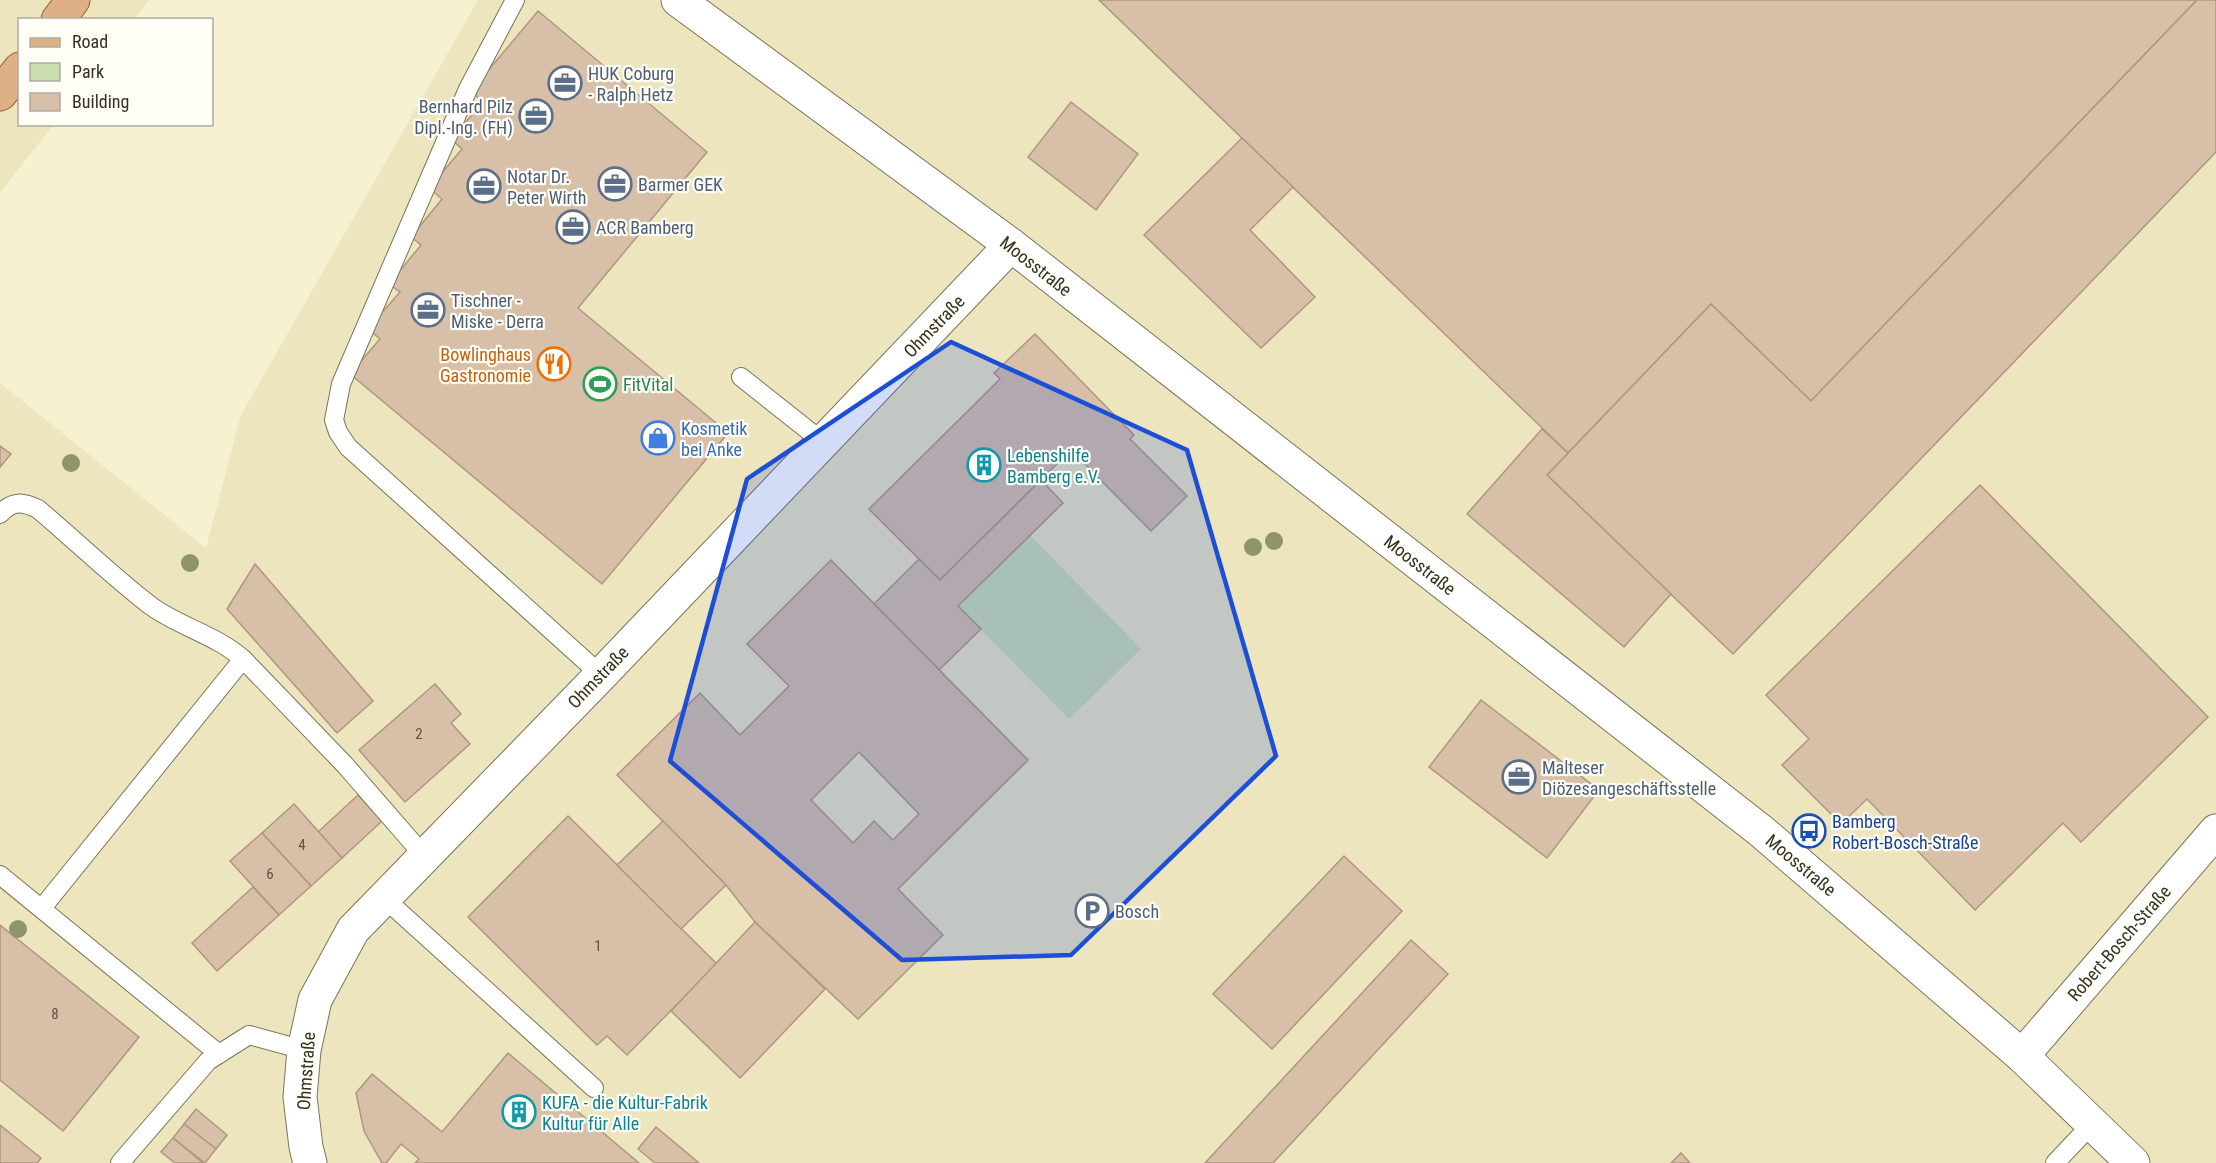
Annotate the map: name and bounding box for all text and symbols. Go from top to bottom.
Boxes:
legend [18,18,213,126]
text: Road [72,31,108,52]
text: Park [72,61,104,82]
place label: HUK Coburg - Ralph Hetz [588,63,674,105]
office icon: HUK Coburg - Ralph Hetz [547,65,583,101]
text: Building [72,91,129,112]
place label: Bernhard Pilz Dipl.-Ing. (FH) [414,96,513,139]
office icon: Bernhard Pilz Dipl.-Ing. (FH) [518,98,554,134]
place label: Notar Dr. Peter Wirth [507,166,586,208]
office icon: Barmer GEK [597,166,633,202]
office icon: Notar Dr. Peter Wirth [466,168,502,204]
place label: Barmer GEK [638,174,723,195]
office icon: ACR Bamberg [555,209,591,245]
place label: ACR Bamberg [596,217,694,238]
street label: Moosstraße [996,232,1076,300]
place label: Tischner - Miske - Derra [451,290,544,332]
street label: Ohmstraße [899,291,969,361]
office icon: Tischner - Miske - Derra [410,292,446,328]
place label: Bowlinghaus Gastronomie [440,344,531,386]
restaurant icon: Bowlinghaus Gastronomie [536,346,572,382]
sports icon: FitVital [582,366,618,402]
place label: FitVital [623,374,673,395]
place label: Kosmetik bei Anke [681,418,747,460]
shop icon: Kosmetik bei Anke [640,420,676,456]
place label: Lebenshilfe Bamberg e.V. [1007,445,1101,487]
building icon: Lebenshilfe Bamberg e.V. [966,447,1002,483]
street label: Moosstraße [1380,531,1460,599]
street label: Ohmstraße [563,642,633,712]
house number: 2 [415,725,423,743]
place label: Malteser Diözesangeschäftsstelle [1542,757,1716,799]
office icon: Malteser Diözesangeschäftsstelle [1501,759,1537,795]
place label: Bamberg Robert-Bosch-Straße [1832,811,1978,853]
bus stop icon: Bamberg Robert-Bosch-Straße [1791,813,1827,849]
street label: Moosstraße [1762,830,1840,900]
house number: 4 [298,836,306,854]
house number: 6 [266,865,274,883]
street label: Robert-Bosch-Straße [2063,881,2175,1005]
parking icon: Bosch [1074,893,1110,929]
place label: Bosch [1115,901,1159,922]
house number: 1 [594,937,602,955]
house number: 8 [51,1005,59,1023]
street label: Ohmstraße [293,1031,319,1111]
place label: KUFA - die Kultur-Fabrik Kultur für Alle [542,1092,708,1134]
building icon: KUFA - die Kultur-Fabrik Kultur für Alle [501,1094,537,1130]

